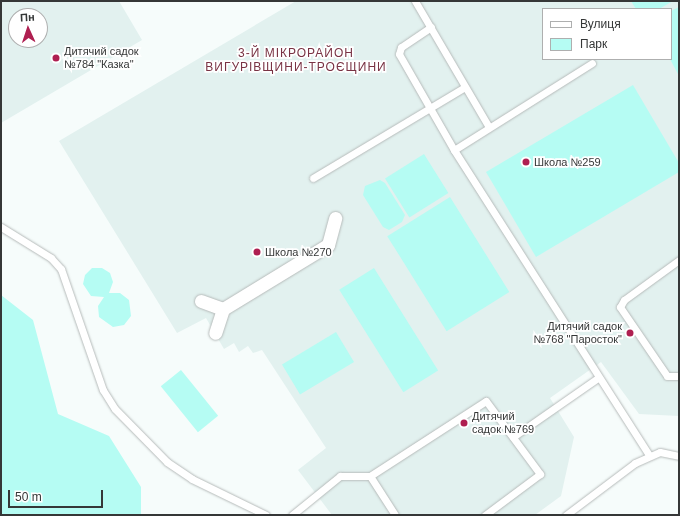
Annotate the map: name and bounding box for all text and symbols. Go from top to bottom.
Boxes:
north arrow [8,8,48,48]
legend [542,8,672,60]
text: Пн [20,11,35,23]
text: Вулиця [580,17,621,31]
text: Парк [580,37,607,51]
place label: Дитячий садок №784 "Казка" [64,45,139,71]
district label: 3-Й МІКРОРАЙОН ВИГУРІВЩИНИ-ТРОЄЩИНИ [205,47,387,75]
marker: Дитячий садок №784 "Казка" [51,53,61,63]
place label: Школа №259 [534,155,601,169]
marker: Школа №259 [521,157,531,167]
place label: Школа №270 [265,245,332,259]
marker: Школа №270 [252,247,262,257]
place label: Дитячий садок №768 "Паросток" [533,320,622,346]
marker: Дитячий садок №768 "Паросток" [625,328,635,338]
place label: Дитячий садок №769 [472,410,534,436]
marker: Дитячий садок №769 [459,418,469,428]
scale bar [10,482,105,508]
text: 50 m [15,490,42,504]

